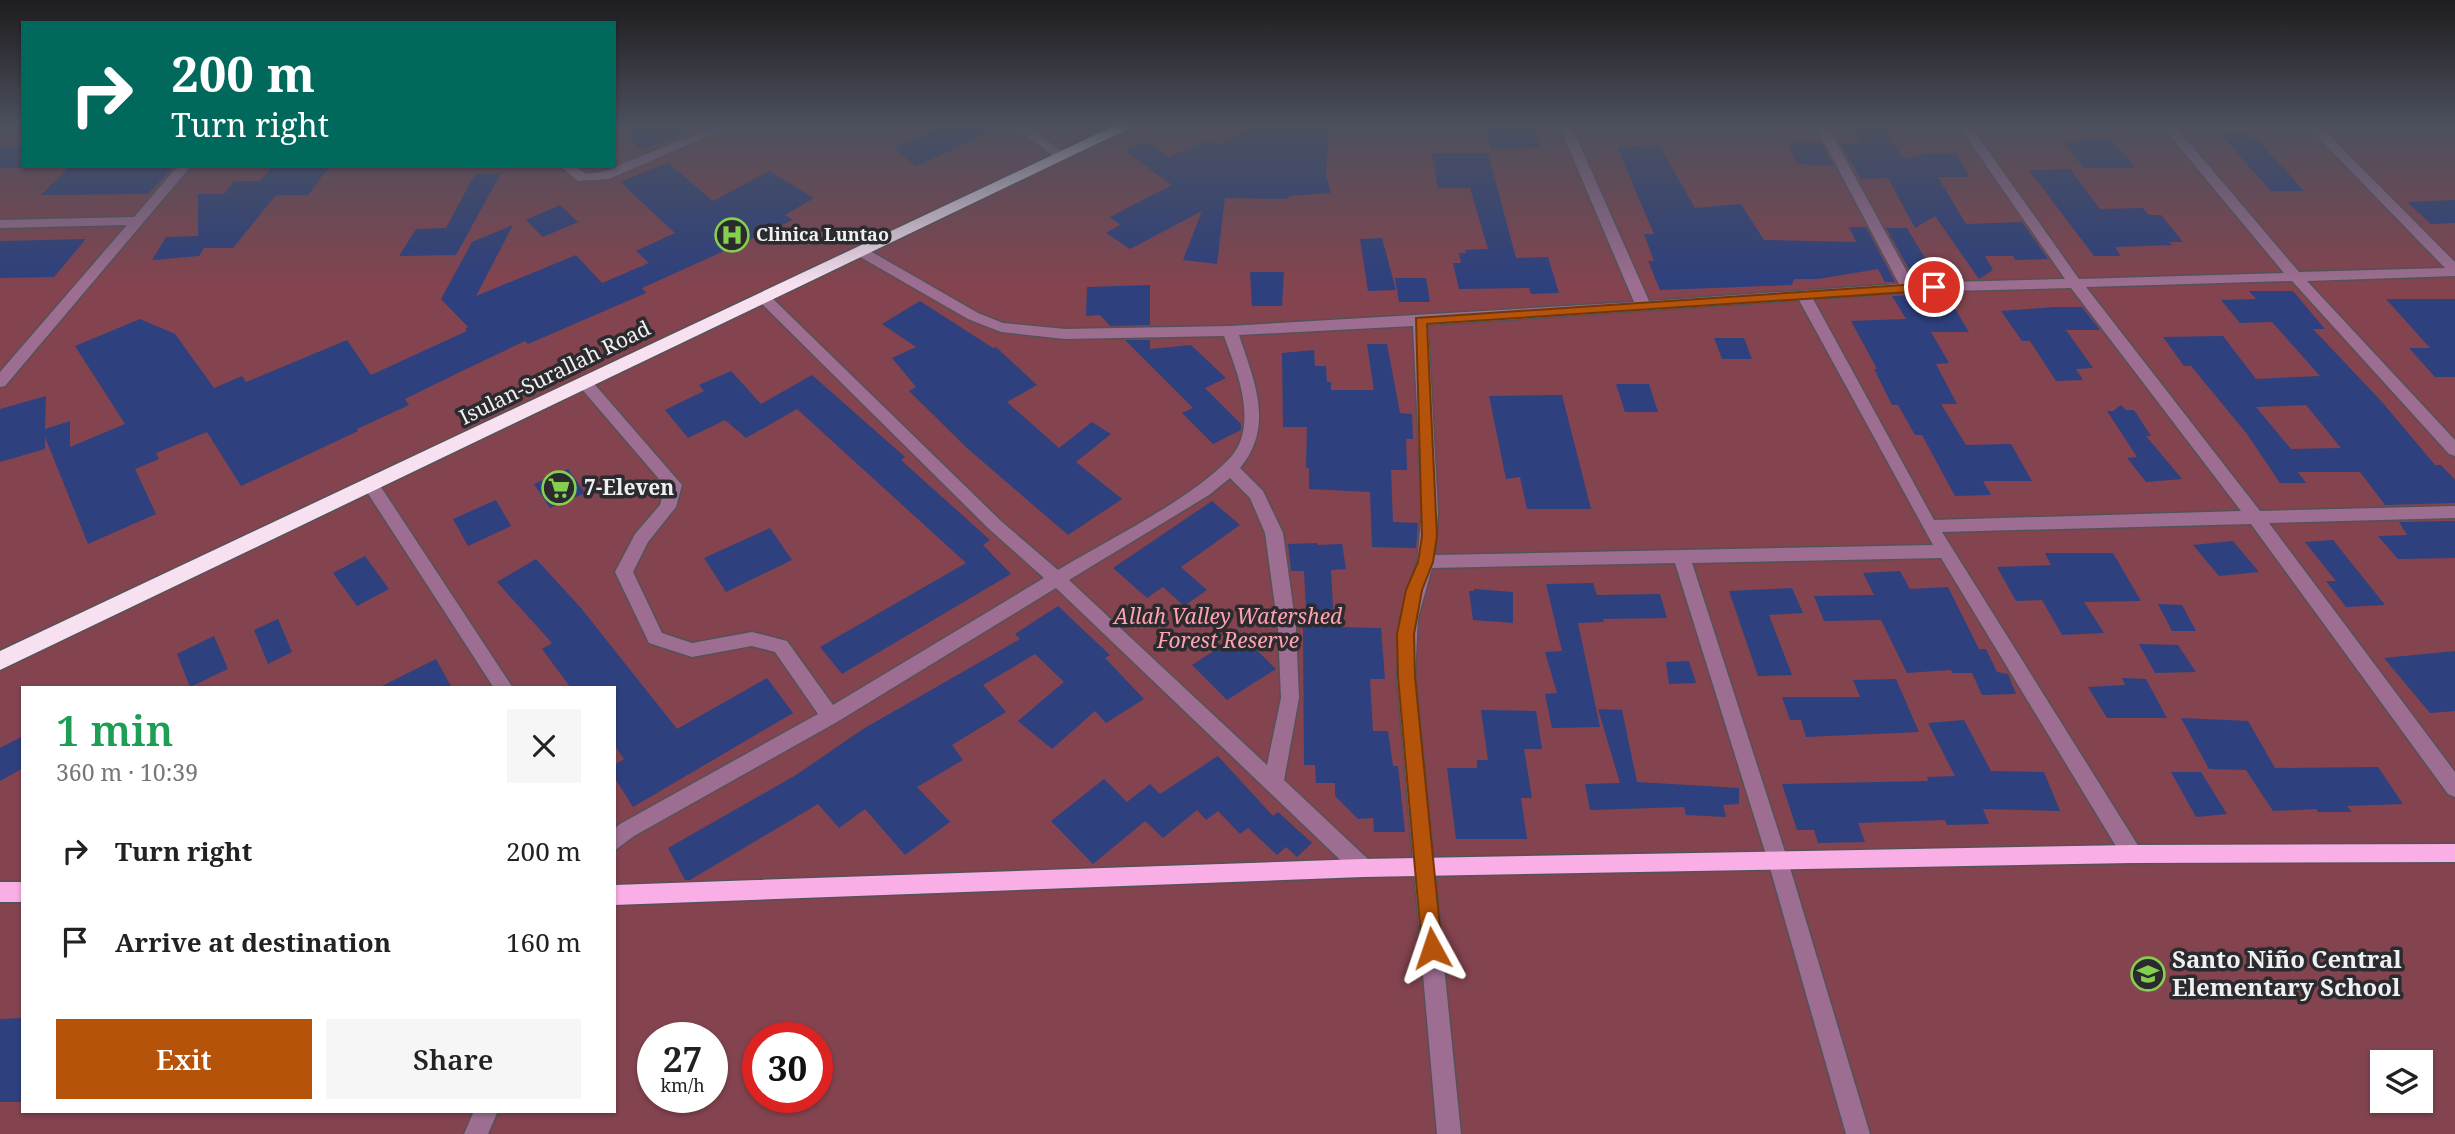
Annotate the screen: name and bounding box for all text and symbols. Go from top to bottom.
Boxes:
text: 200 m [171,40,315,106]
icon: right [56,49,147,140]
text: Turn right [171,103,329,146]
hospital icon: Clinica Luntao [713,216,751,254]
place label: Clinica Luntao [756,222,889,246]
pin [1904,257,1964,317]
icon: arrive [1915,268,1953,306]
street label: Isulan-Surallah Road [454,314,655,431]
supermarket icon: 7-Eleven [540,469,578,507]
place label: 7-Eleven [584,473,674,501]
park label: Allah Valley Watershed Forest Reserve [1112,602,1343,654]
text: 1 min [56,701,173,758]
button: close [507,709,581,783]
text: 360 m · 10:39 [56,756,198,788]
icon: right [56,832,94,870]
text: Turn right [115,833,252,869]
text: 200 m [506,833,581,869]
position arrow [1395,911,1469,985]
icon: arrive [56,923,94,961]
text: Arrive at destination [115,924,391,960]
text: 160 m [506,924,581,960]
place label: Santo Niño Central Elementary School [2172,942,2402,1003]
school or university icon: Santo Niño Central Elementary School [2129,955,2167,993]
button: Exit [56,1019,312,1099]
button: Share [326,1019,581,1099]
speed limit sign: 30 [742,1022,833,1113]
text: 27 [663,1035,702,1082]
map controls [2370,1050,2433,1113]
button: layers [2370,1050,2433,1113]
text: km/h [660,1073,705,1097]

